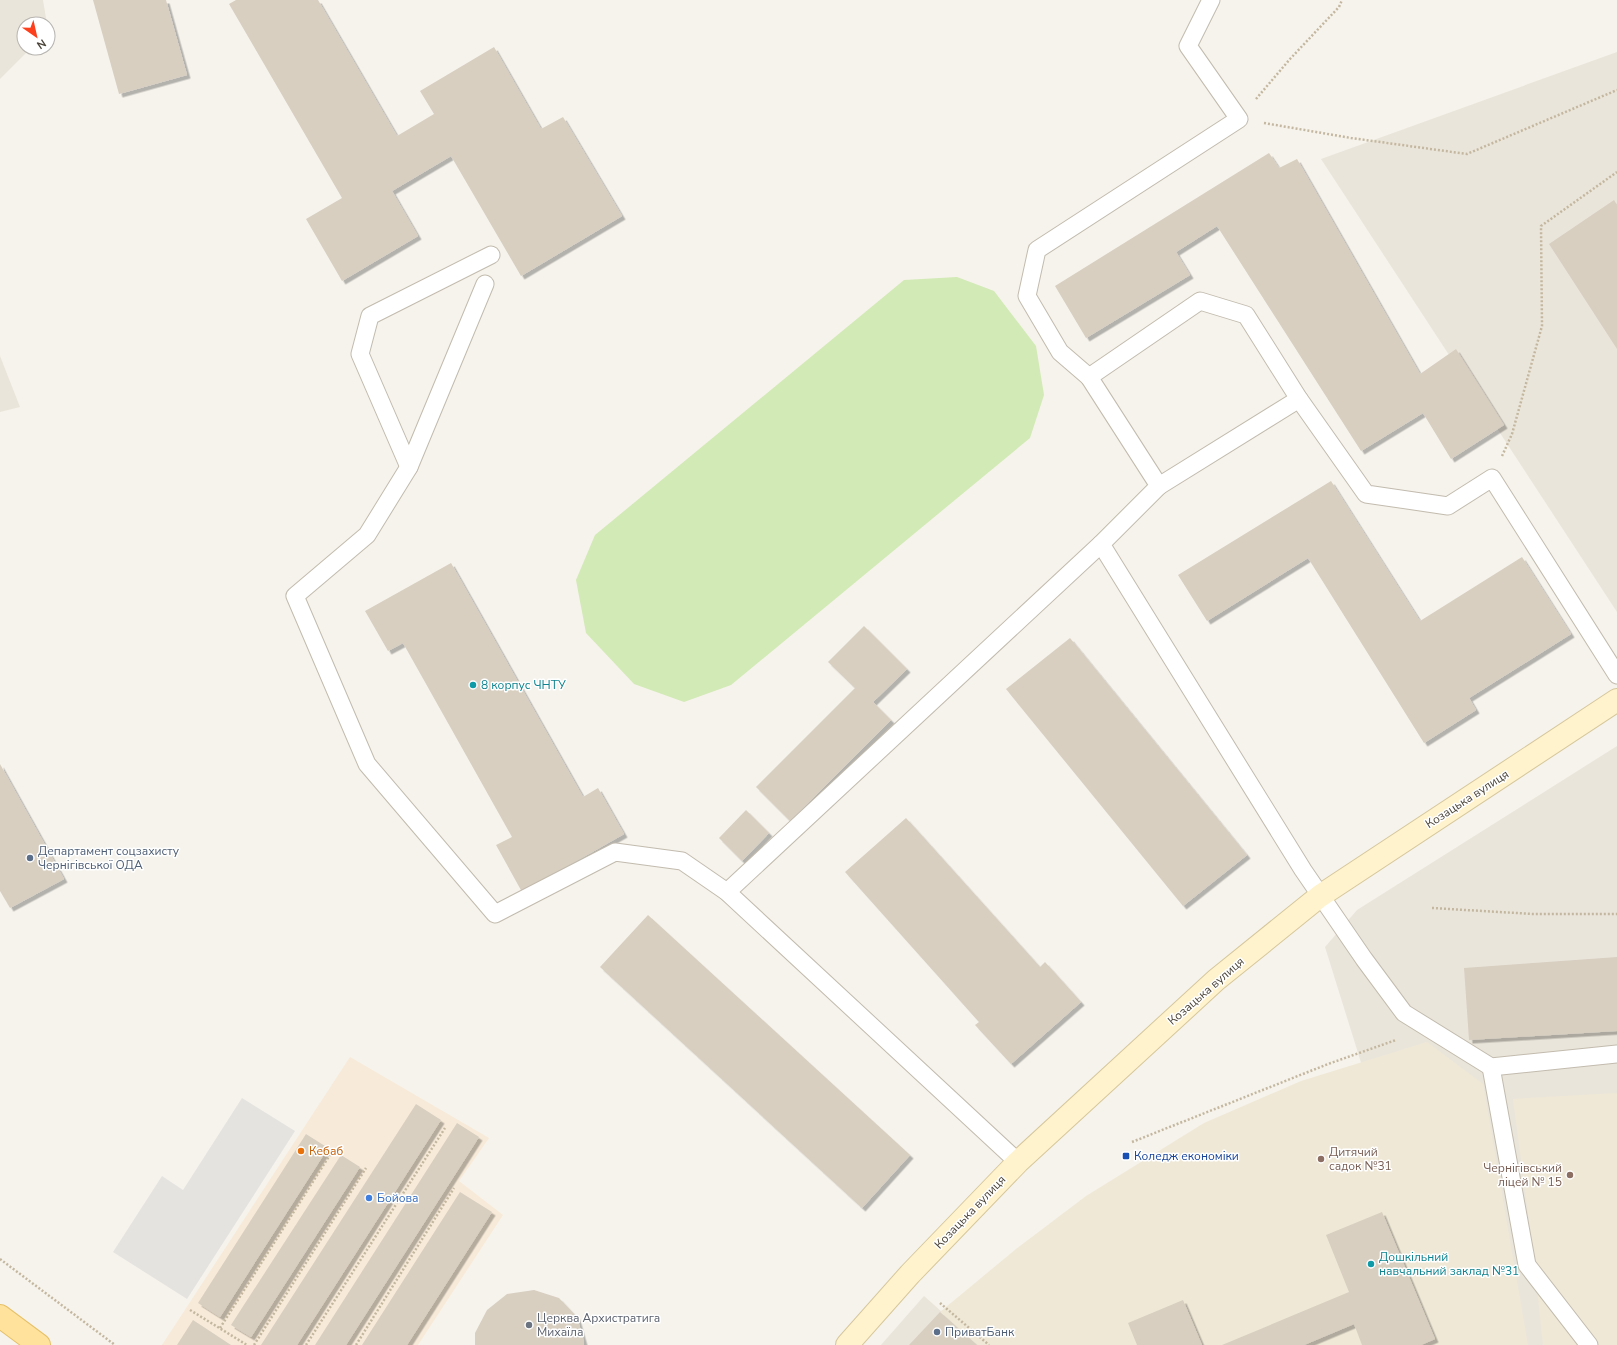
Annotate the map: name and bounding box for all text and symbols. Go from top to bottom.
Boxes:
north arrow [16,16,56,56]
text: N [34,35,49,52]
place label: 8 корпус ЧНТУ [481,677,566,693]
marker: 8 корпус ЧНТУ [468,680,478,690]
street label: Козацька вулиця [1422,766,1512,832]
place label: Департамент соцзахисту Чернігівської ОДА [38,843,180,873]
marker: Департамент соцзахисту Чернігівської ОДА [25,853,35,863]
street label: Козацька вулиця [1164,953,1248,1029]
place label: Кебаб [309,1143,343,1159]
place label: Дитячий садок №31 [1329,1144,1392,1174]
marker: Кебаб [296,1146,306,1156]
place label: Коледж економіки [1134,1148,1239,1164]
marker: Коледж економіки [1121,1151,1131,1161]
marker: Дитячий садок №31 [1316,1154,1326,1164]
place label: Чернігівський ліцей № 15 [1483,1160,1562,1190]
marker: Чернігівський ліцей № 15 [1565,1170,1575,1180]
street label: Козацька вулиця [931,1172,1009,1252]
place label: Бойова [377,1190,419,1206]
marker: Бойова [364,1193,374,1203]
place label: Дошкільний навчальний заклад №31 [1379,1249,1519,1279]
marker: Дошкільний навчальний заклад №31 [1366,1259,1376,1269]
place label: Церква Архистратига Михаїла [537,1310,660,1340]
marker: Церква Архистратига Михаїла [524,1320,534,1330]
place label: ПриватБанк [945,1324,1015,1340]
marker: ПриватБанк [932,1327,942,1337]

